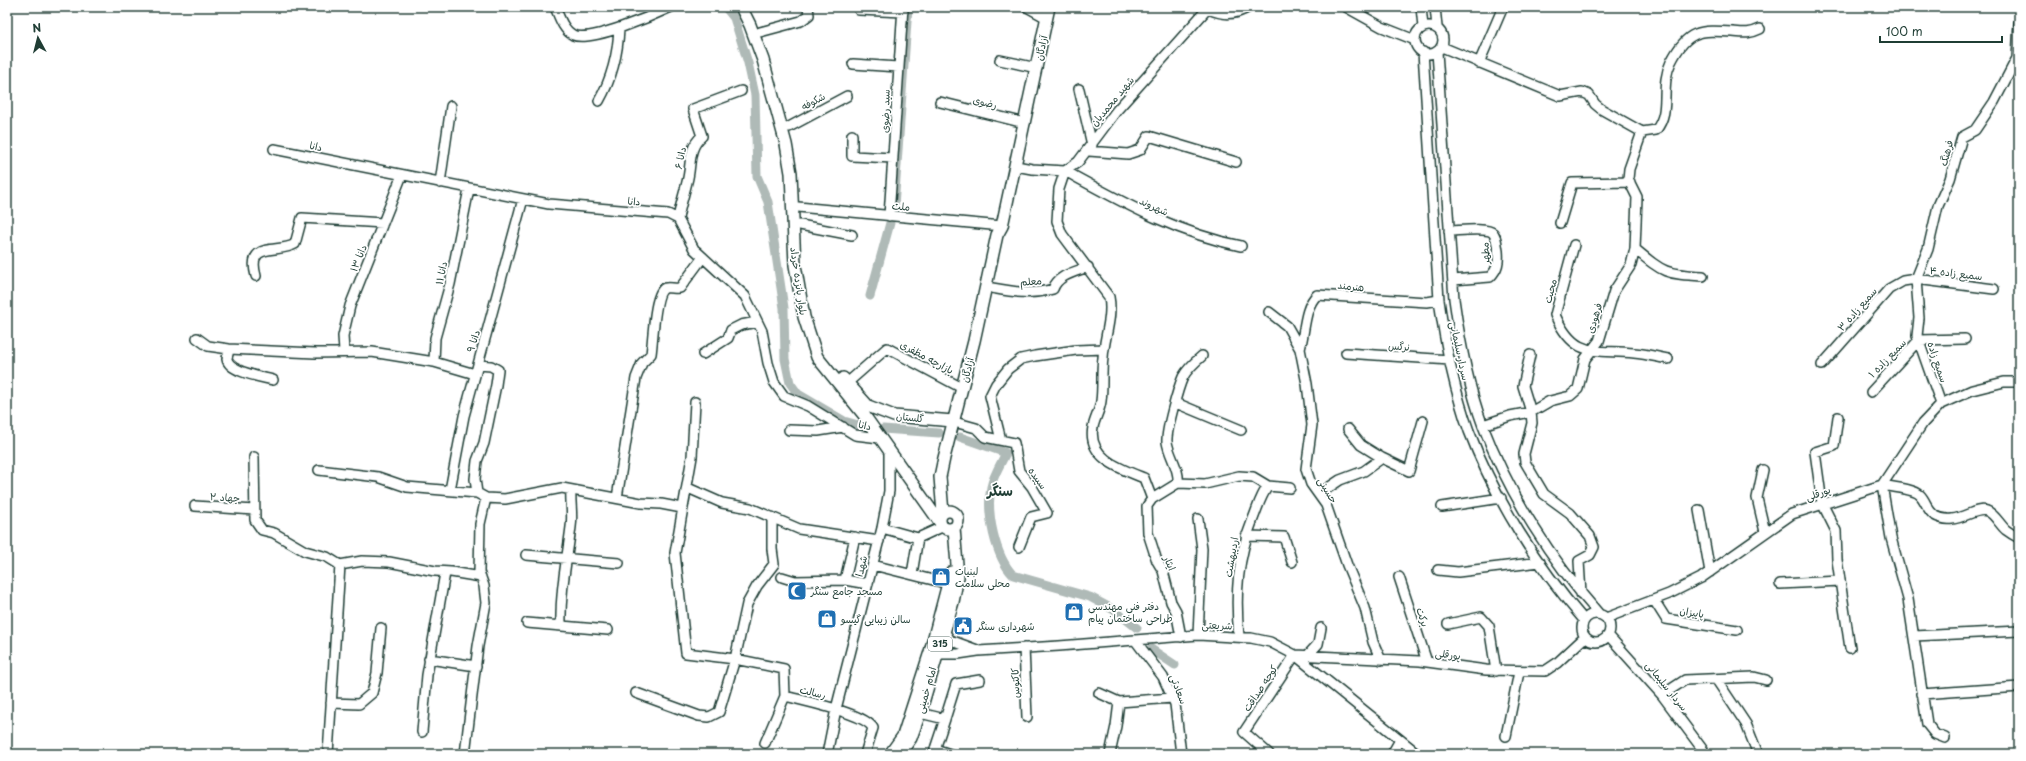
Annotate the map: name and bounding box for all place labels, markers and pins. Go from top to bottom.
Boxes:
place label: لبنیات محلی سلامت [955,563,1010,591]
shop icon: لبنیات محلی سلامت [930,566,952,588]
mosque icon: مسجد جامع سنگر [786,580,808,602]
place label: مسجد جامع سنگر [810,583,883,600]
place label: دفتر فنی مهندسی طراحی ساختمان پیام [1088,598,1173,626]
shop icon: دفتر فنی مهندسی طراحی ساختمان پیام [1063,601,1085,623]
shop icon: سالن زیبایی گیسو [816,608,838,630]
place label: سالن زیبایی گیسو [840,611,911,627]
public building icon: شهرداری سنگر [952,615,974,637]
place label: شهرداری سنگر [976,618,1035,633]

